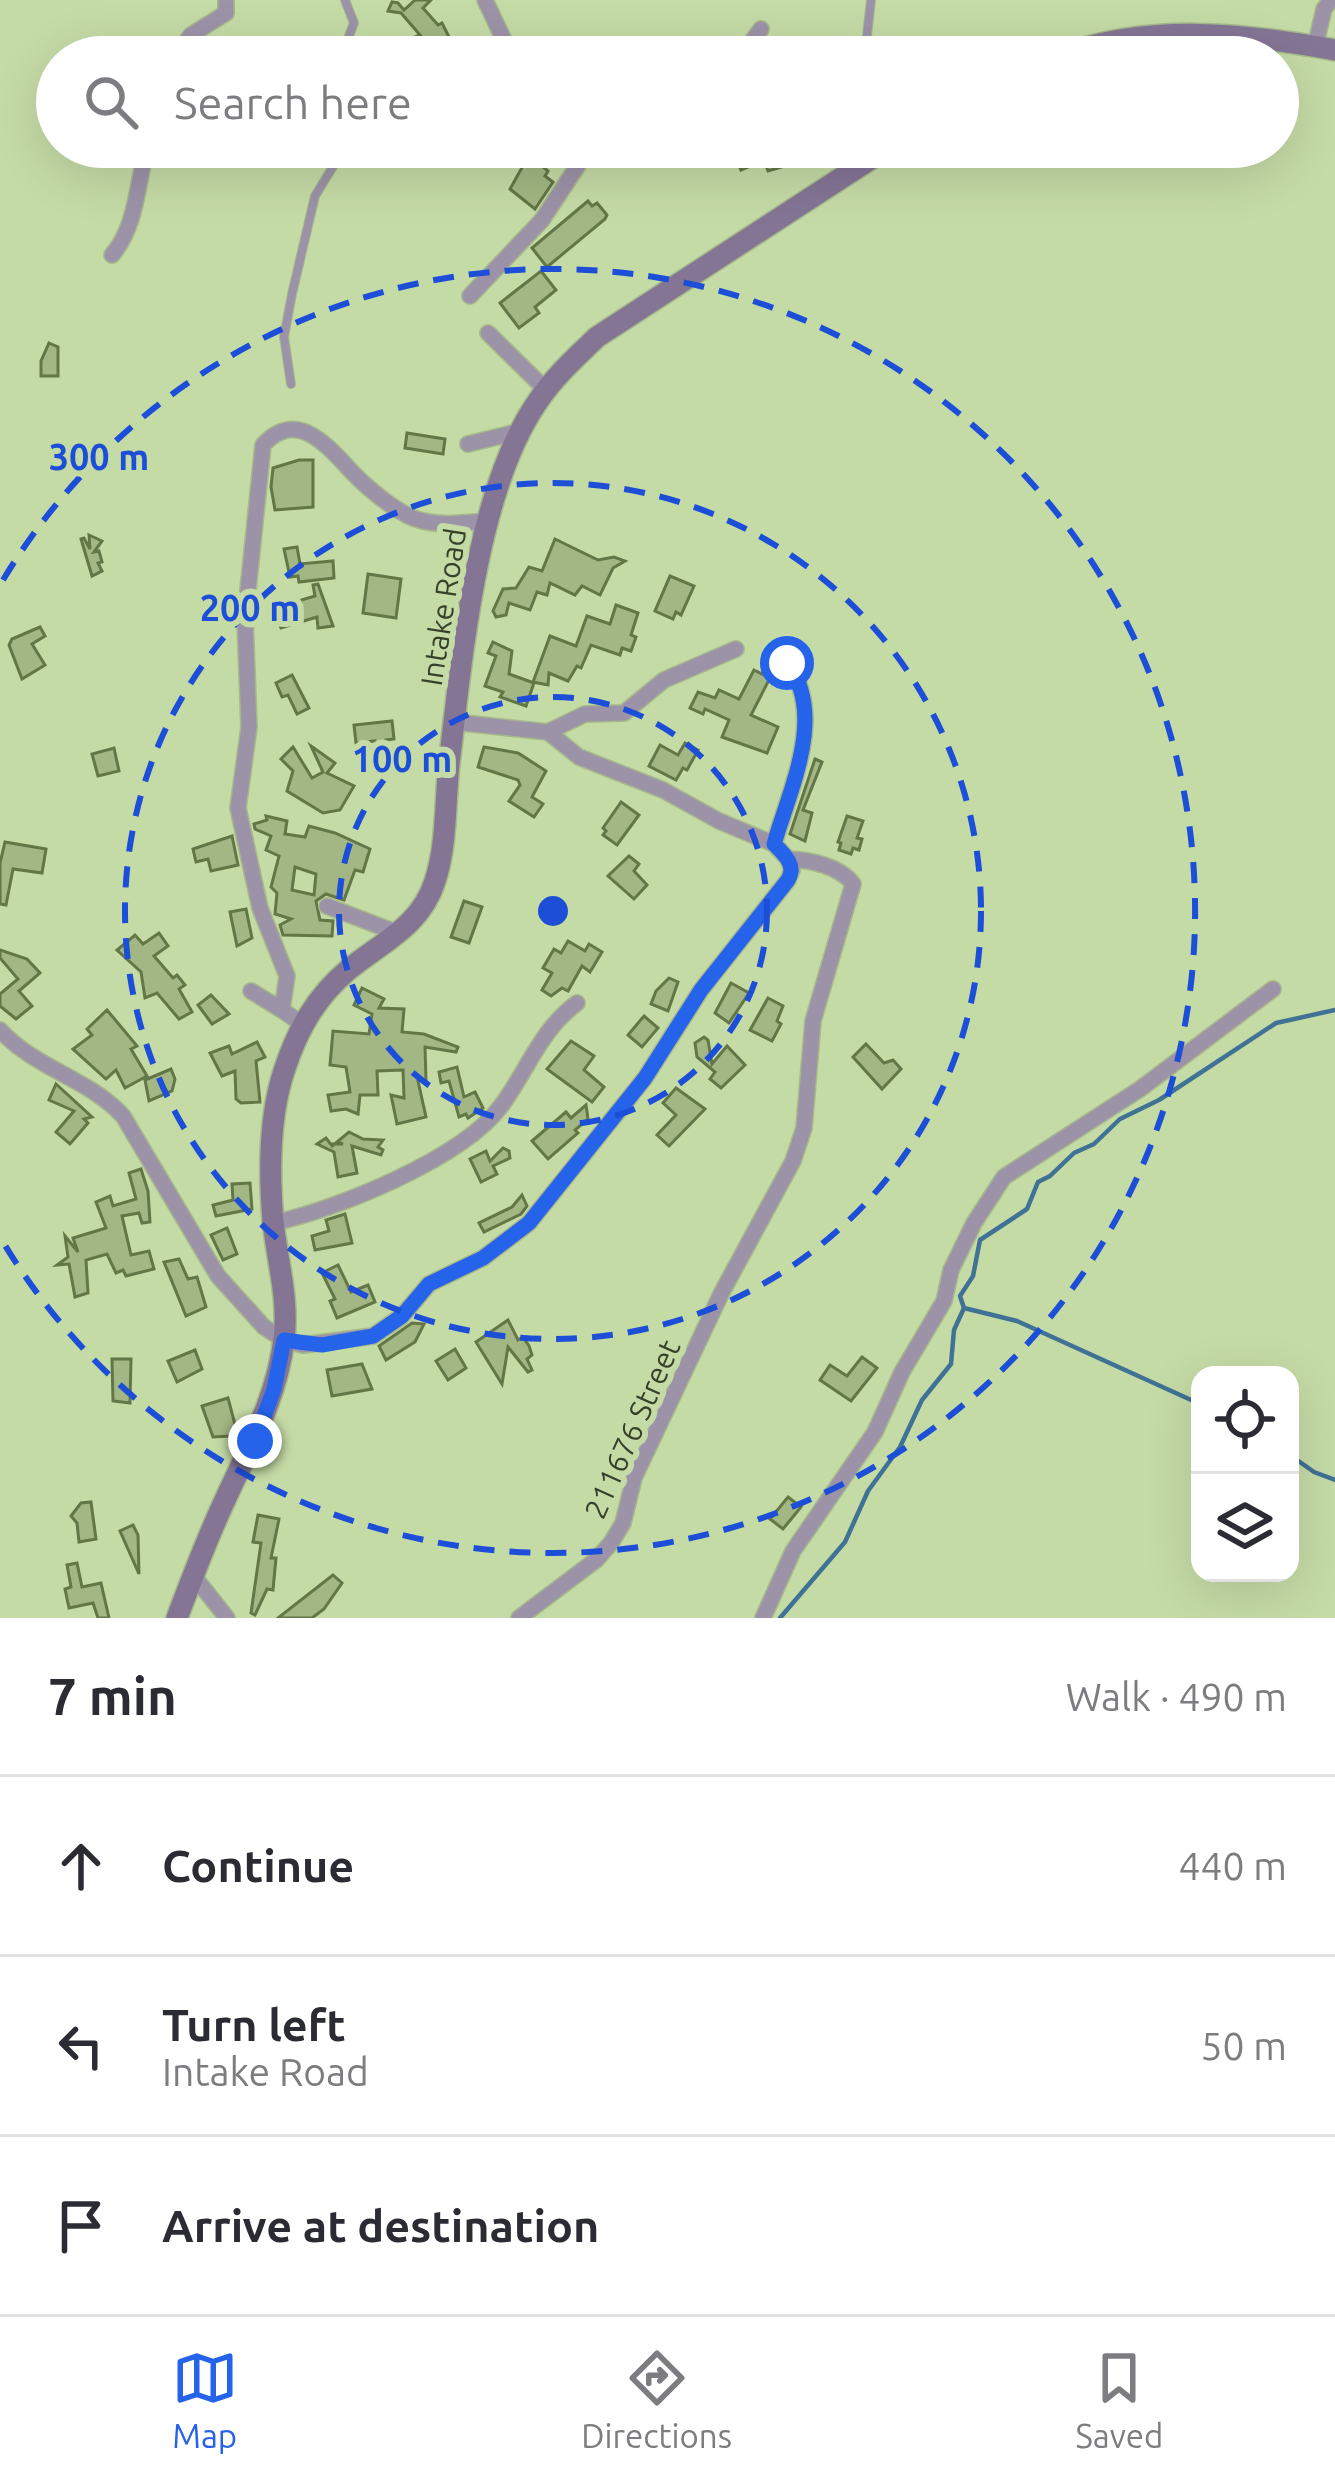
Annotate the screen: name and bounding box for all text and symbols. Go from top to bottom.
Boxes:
search box [36,36,1299,168]
icon: search [78,69,144,135]
text: Search here [174,77,412,128]
text: 300 m [49,436,149,477]
street label: Intake Road [414,526,472,688]
text: 200 m [200,587,300,628]
route start [760,636,814,690]
text: 100 m [352,738,452,779]
centre of rings [532,890,574,932]
street label: 211676 Street [577,1334,687,1524]
map controls [1191,1366,1299,1582]
button: locate [1191,1366,1299,1474]
route end [228,1414,282,1468]
button: layers [1191,1474,1299,1582]
text: 7 min [48,1667,177,1725]
text: Walk · 490 m [1066,1675,1287,1718]
icon: ahead [48,1833,114,1899]
text: Continue [162,1840,354,1891]
text: 440 m [1178,1844,1287,1887]
text: Turn left [162,1999,346,2050]
icon: left [48,2013,114,2079]
text: 50 m [1200,2024,1287,2067]
text: Intake Road [162,2050,369,2093]
icon: arrive [48,2193,114,2259]
text: Arrive at destination [162,2200,599,2251]
tab: Map [172,2345,238,2454]
tab: Directions [581,2345,732,2454]
tab: Saved [1075,2345,1163,2454]

